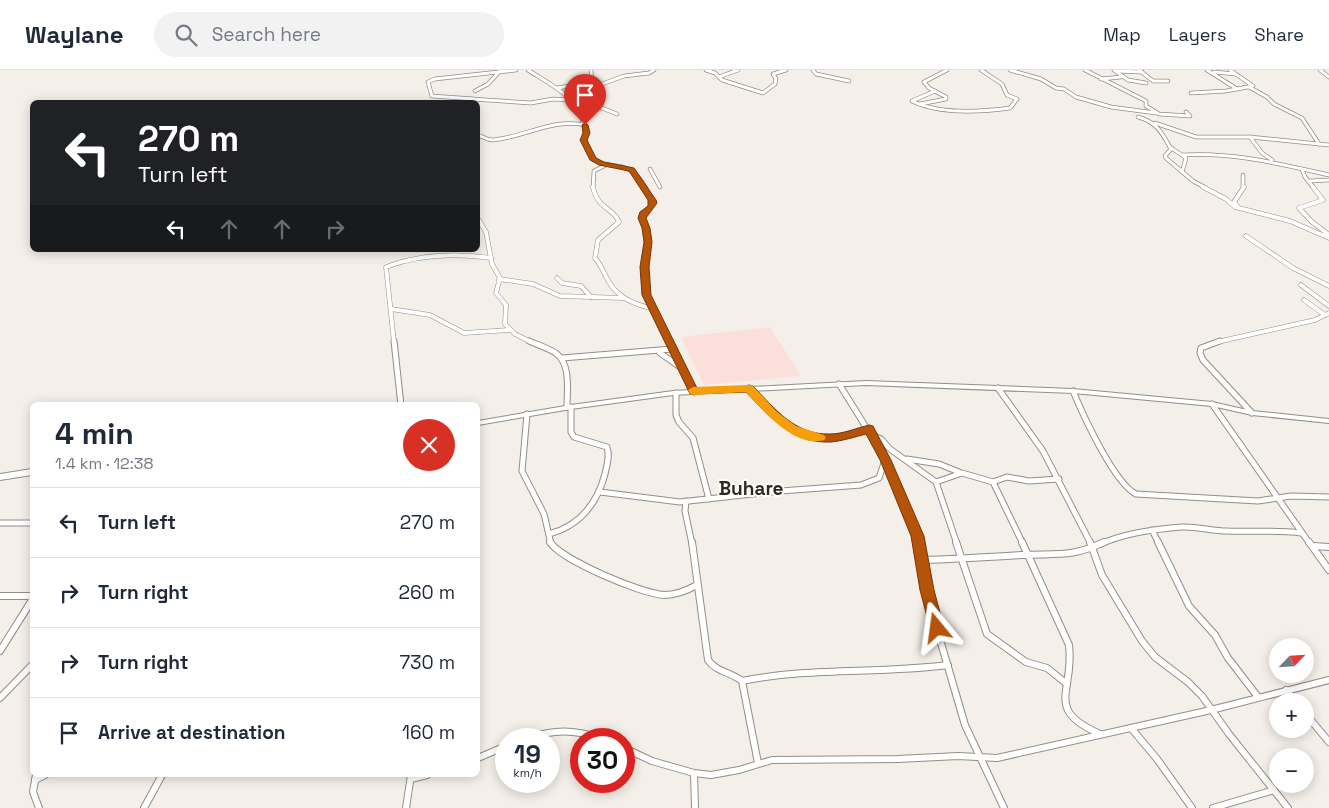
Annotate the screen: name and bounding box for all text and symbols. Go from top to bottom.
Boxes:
search box [154,12,504,57]
text: Waylane [25,19,124,50]
icon: search [172,21,200,49]
text: Search here [212,22,321,47]
text: Map [1103,23,1141,46]
text: Layers [1169,23,1226,46]
text: Share [1254,23,1304,46]
pin [564,74,606,125]
icon: arrive [571,81,599,109]
text: 270 m [138,117,239,161]
icon: left [55,120,120,185]
text: Turn left [138,160,228,188]
icon: left [162,215,190,243]
icon: ahead [215,215,243,243]
icon: ahead [268,215,296,243]
icon: right [321,215,349,243]
text: 4 min [55,414,134,453]
button: close [403,419,455,471]
text: 1.4 km · 12:38 [55,453,153,474]
district label: Buhare [718,476,784,501]
icon: left [55,509,83,537]
text: Turn left [98,510,176,535]
text: 270 m [400,510,455,535]
icon: right [55,579,83,607]
text: Turn right [98,580,188,605]
text: 260 m [399,580,455,605]
position arrow [910,601,962,653]
north arrow [1269,638,1314,682]
map controls [1269,638,1314,793]
icon: right [55,649,83,677]
text: Turn right [98,650,188,675]
text: 730 m [399,650,455,675]
button: + [1269,693,1314,738]
icon: arrive [55,719,83,747]
text: Arrive at destination [98,720,286,745]
text: 160 m [402,720,455,745]
speed limit sign: 30 [570,728,635,793]
text: 19 [514,738,541,770]
button: − [1269,748,1314,793]
text: km/h [513,765,542,781]

